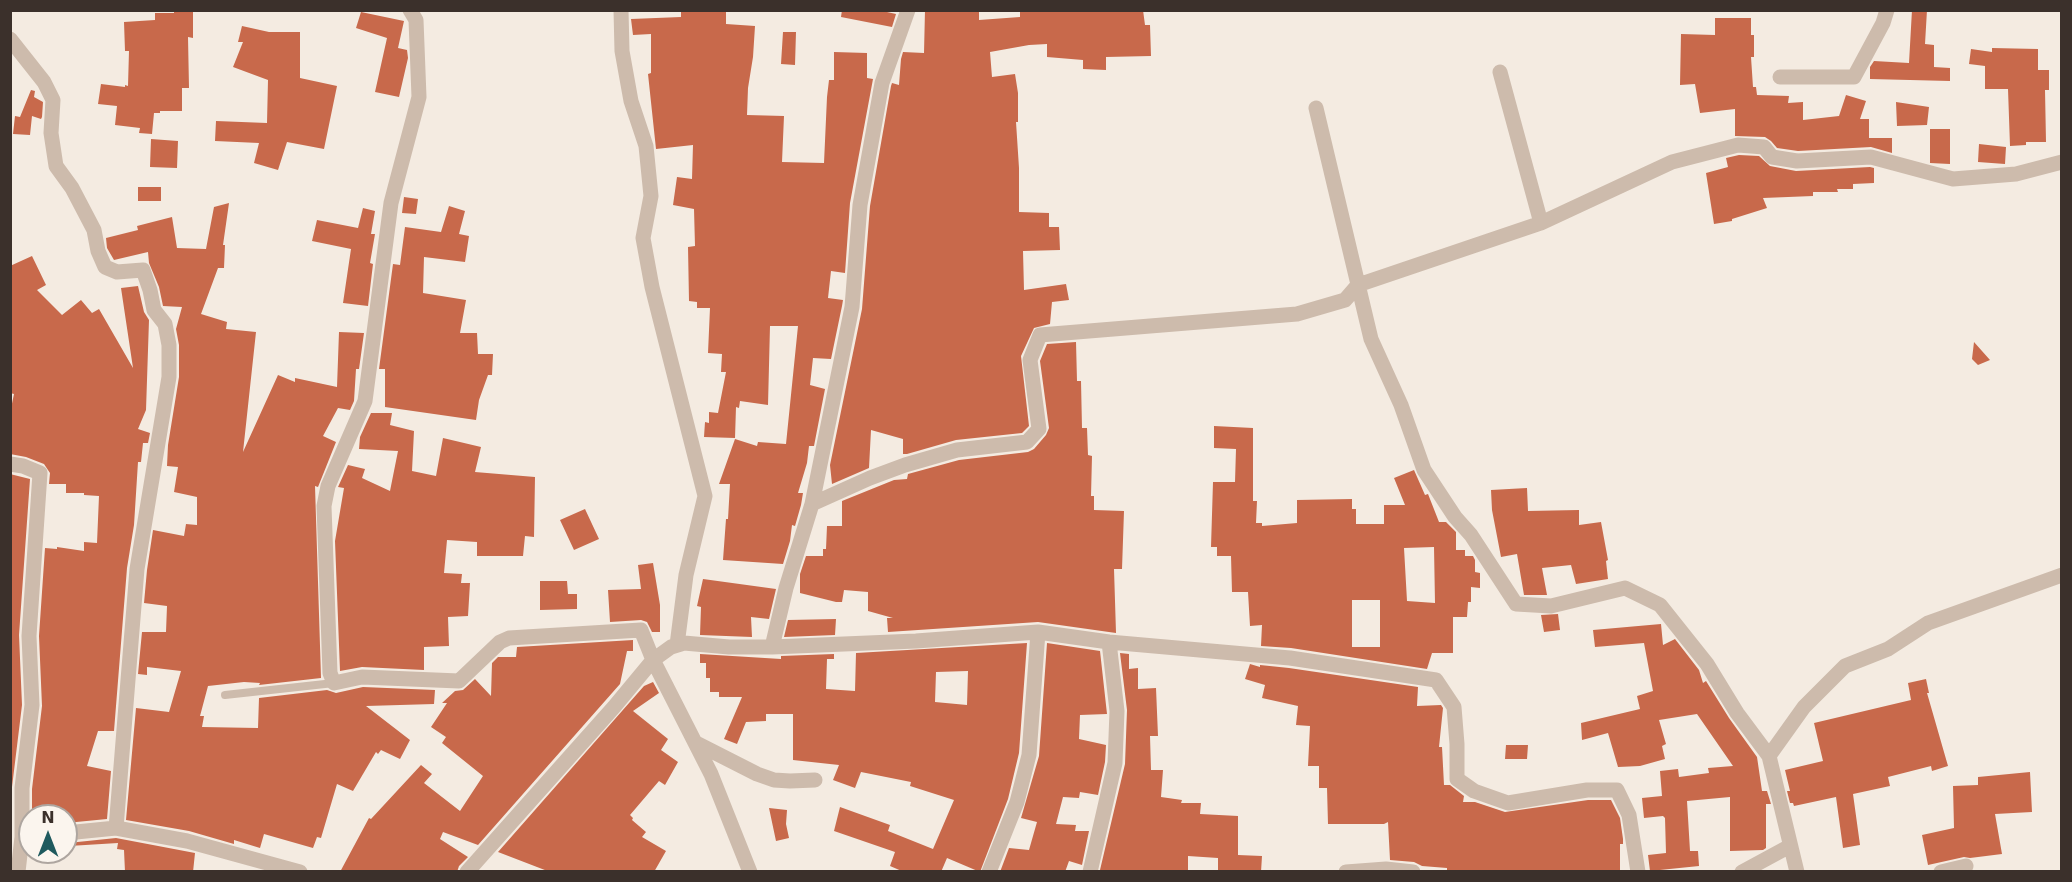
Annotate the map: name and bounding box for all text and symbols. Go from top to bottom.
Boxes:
north arrow [18,804,78,864]
text: N [41,808,55,827]

